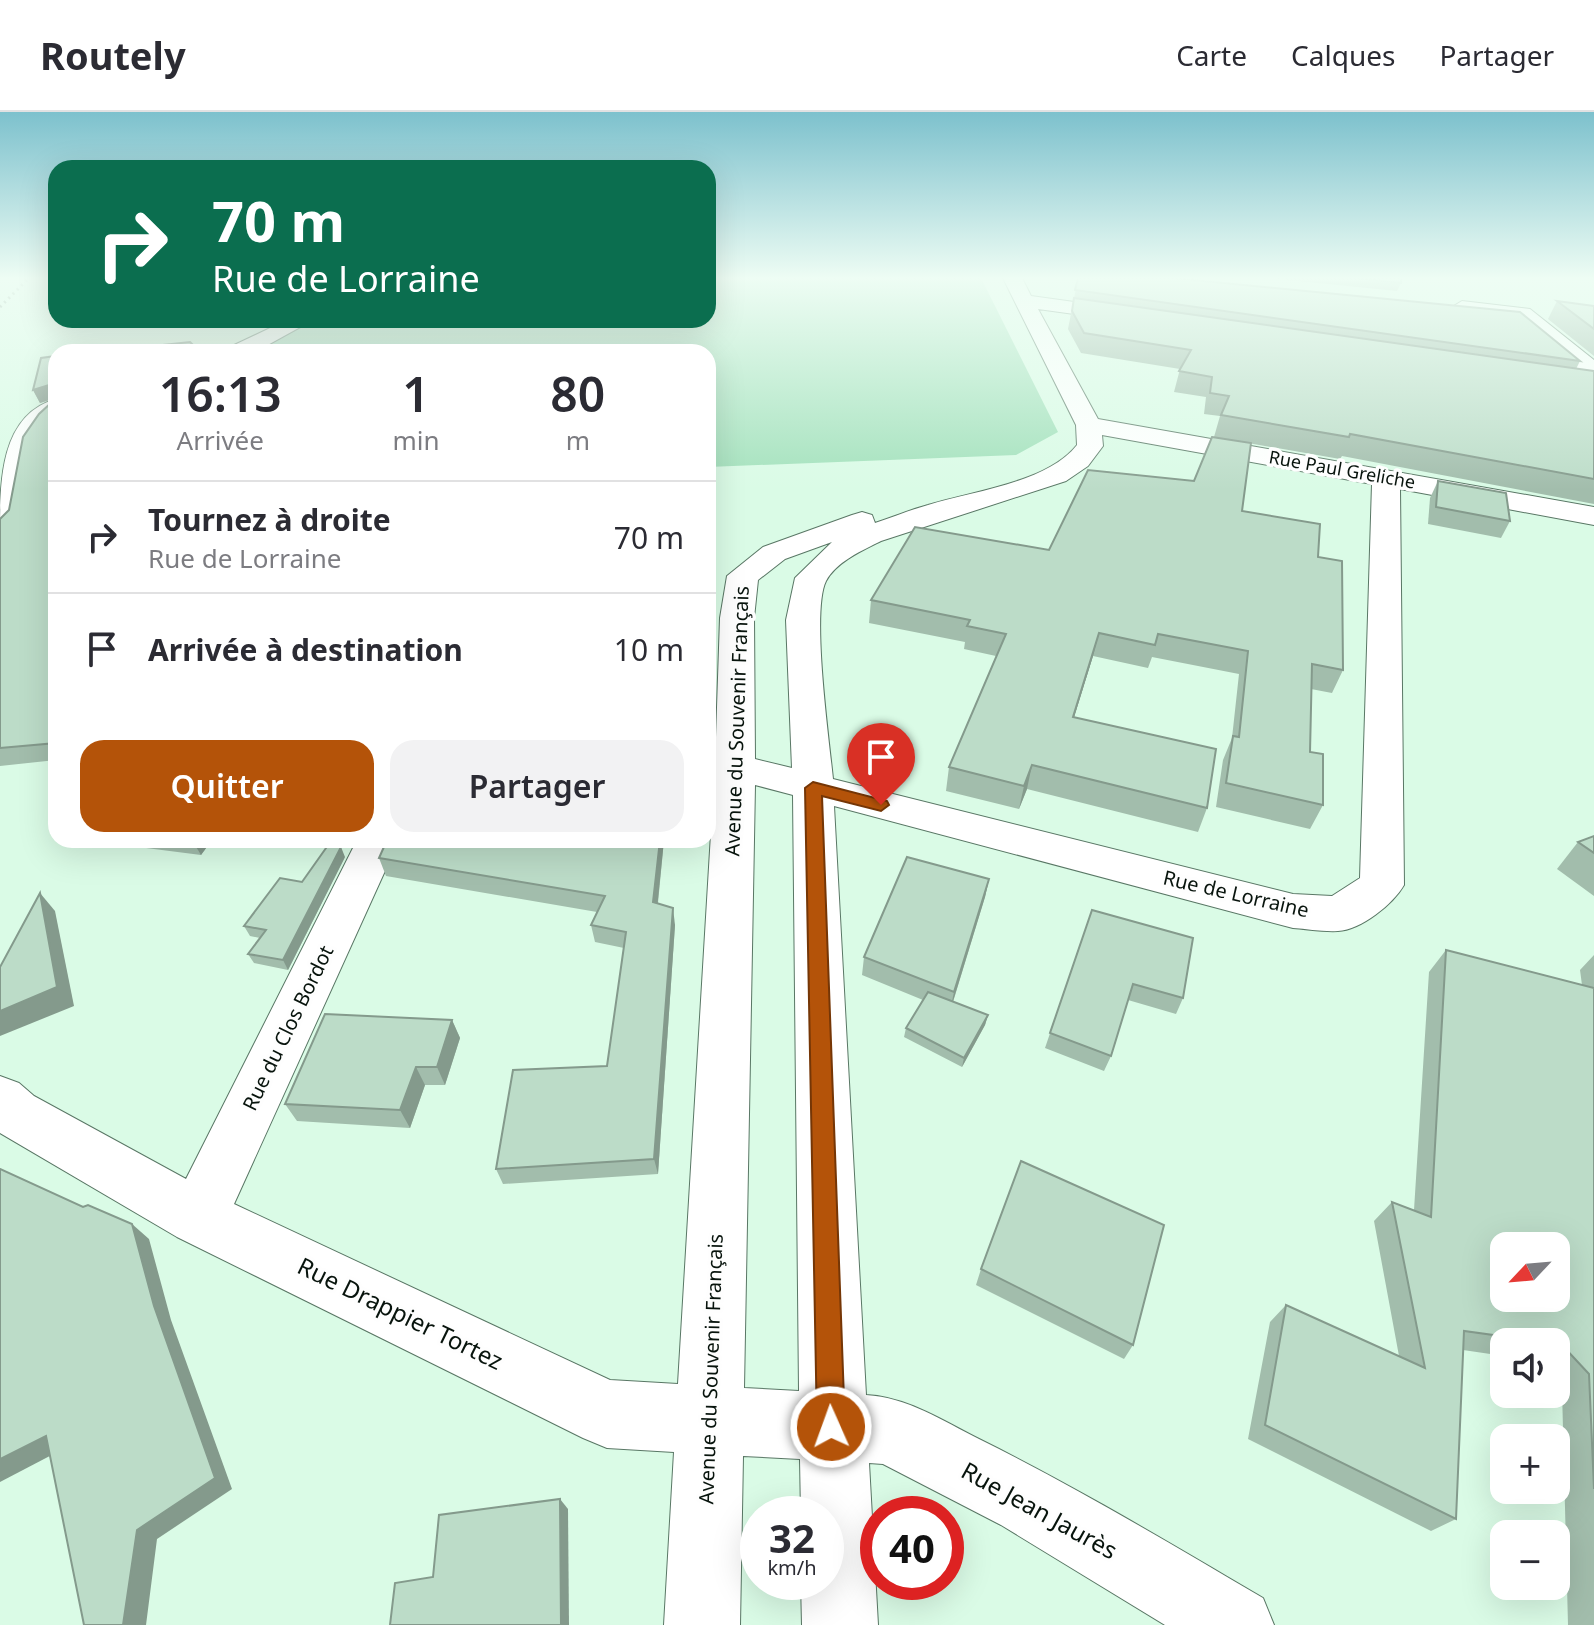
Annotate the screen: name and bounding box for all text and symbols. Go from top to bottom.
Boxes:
text: Routely [40,29,186,81]
text: Carte [1176,36,1247,74]
text: Calques [1291,36,1395,74]
text: Partager [1439,36,1554,74]
text: 70 m [212,182,345,258]
icon: right [80,192,184,296]
text: Rue de Lorraine [212,254,480,303]
text: 16:13 [159,361,282,426]
text: 1 [402,361,430,426]
text: 80 [550,361,605,426]
text: Arrivée [177,422,264,458]
text: min [393,422,440,458]
text: m [566,422,590,458]
street label: Rue Paul Greliche [1267,444,1417,494]
text: Tournez à droite [148,499,391,540]
icon: right [80,515,124,559]
text: 70 m [614,517,684,558]
text: Rue de Lorraine [148,540,341,576]
street label: Avenue du Souvenir Français [718,585,755,857]
icon: arrive [80,627,124,671]
text: Arrivée à destination [148,629,463,670]
text: 10 m [614,629,684,670]
pin [847,723,915,805]
icon: arrive [859,735,903,779]
button: Quitter [80,740,374,832]
button: Partager [390,740,684,832]
street label: Rue de Lorraine [1161,864,1312,923]
street label: Rue du Clos Bordot [236,941,339,1115]
north arrow [1490,1232,1570,1312]
map controls [1490,1232,1570,1600]
street label: Avenue du Souvenir Français [692,1233,729,1505]
street label: Rue Drappier Tortez [292,1249,509,1377]
button: sound [1490,1328,1570,1408]
position arrow [789,1385,873,1469]
button: + [1490,1424,1570,1504]
street label: Rue Jean Jaurès [956,1453,1124,1566]
speed limit sign: 40 [860,1496,964,1600]
text: 32 [769,1510,815,1565]
button: − [1490,1520,1570,1600]
text: km/h [767,1554,817,1581]

